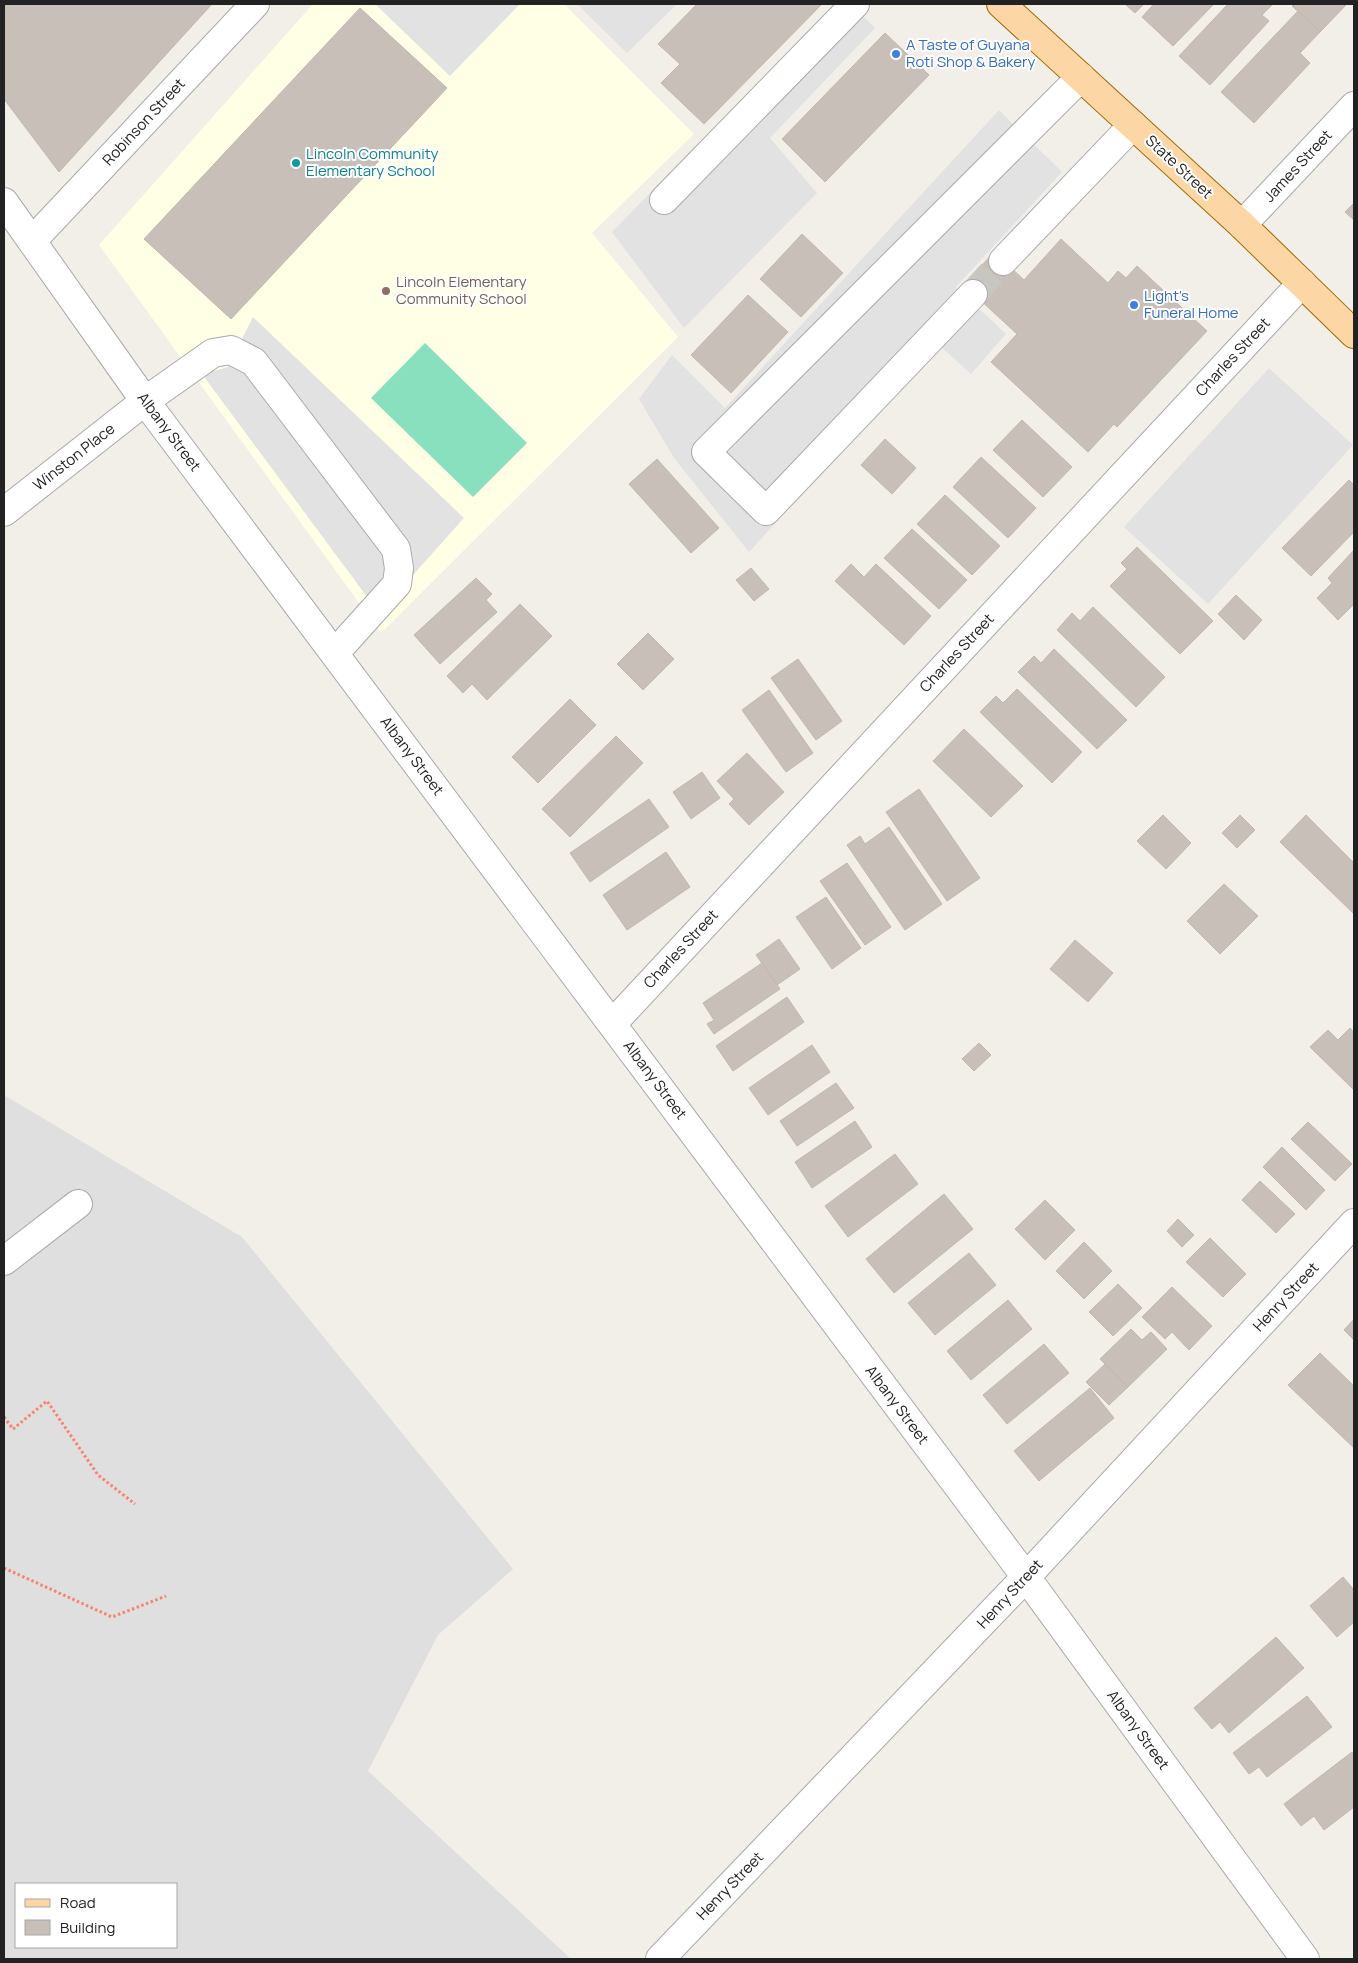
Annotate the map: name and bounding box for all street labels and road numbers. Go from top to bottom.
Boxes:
street label: Robinson Street [98,73,190,170]
street label: James Street [1259,125,1337,206]
street label: State Street [1141,130,1218,203]
street label: Charles Street [1191,313,1275,401]
street label: Albany Street [133,388,206,475]
street label: Winston Place [29,418,119,495]
street label: Charles Street [915,609,999,697]
street label: Albany Street [376,712,449,799]
street label: Charles Street [639,905,723,993]
street label: Albany Street [619,1036,692,1123]
street label: Henry Street [1248,1257,1323,1336]
street label: Albany Street [861,1361,934,1448]
street label: Henry Street [972,1554,1047,1633]
street label: Albany Street [1102,1686,1174,1774]
street label: Henry Street [692,1847,768,1925]

